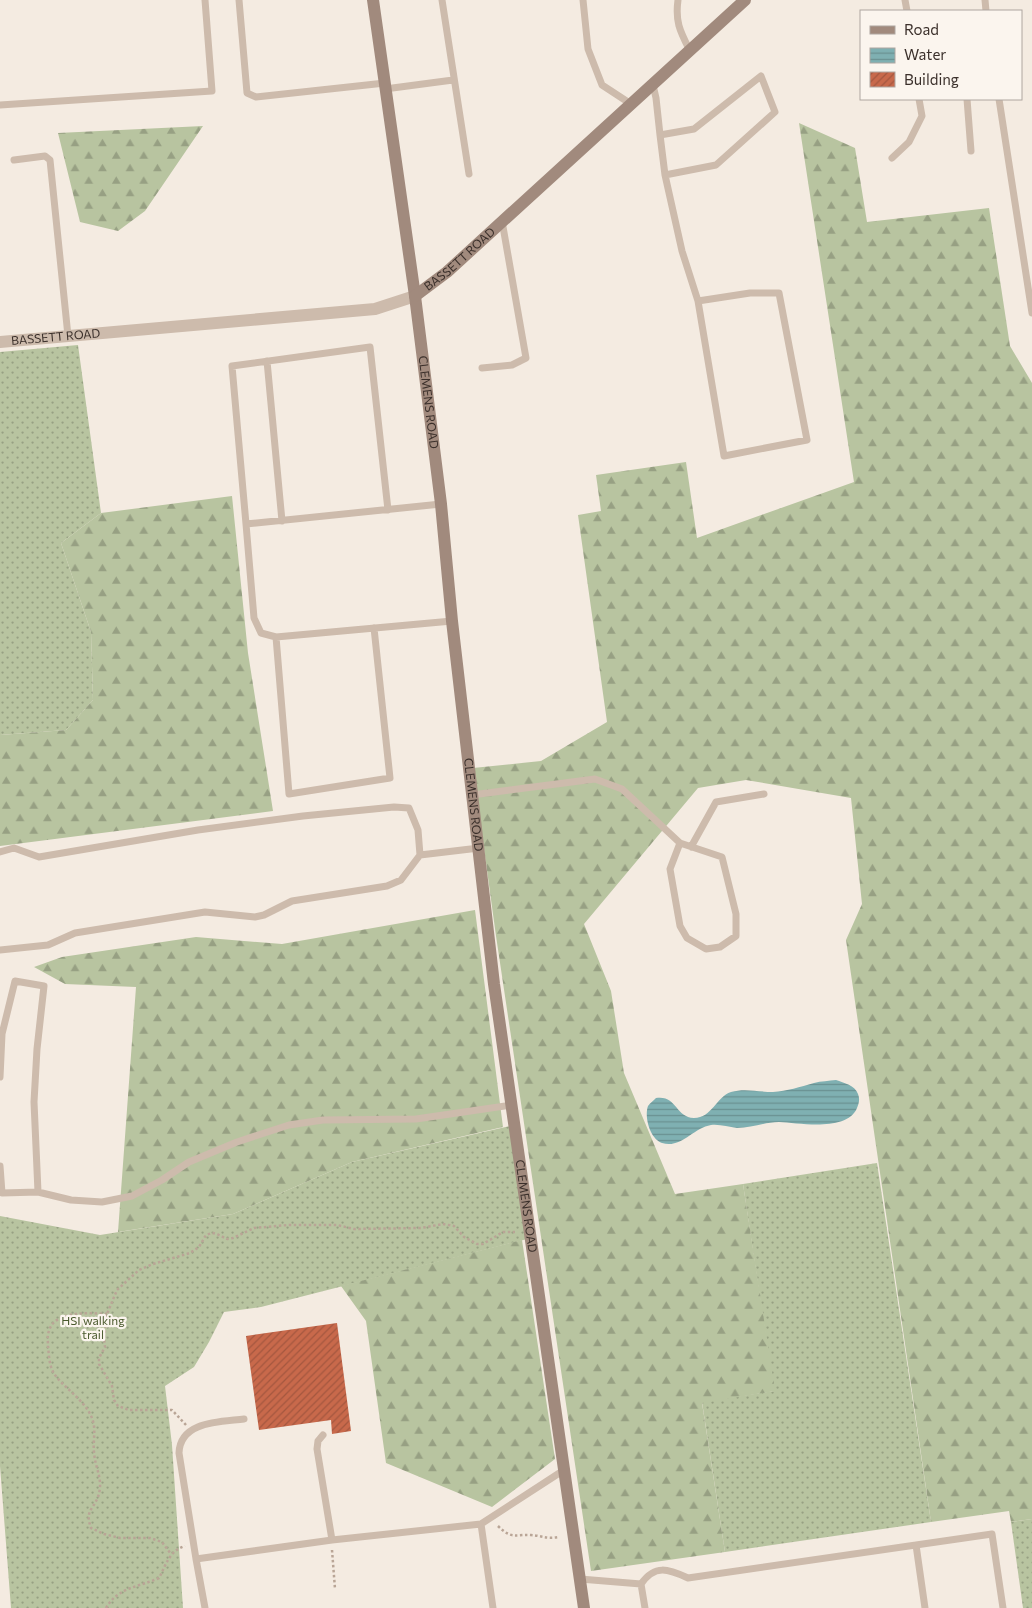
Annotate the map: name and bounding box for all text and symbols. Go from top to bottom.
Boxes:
legend [860,10,1022,100]
text: Road [904,20,939,38]
text: Water [904,45,946,63]
text: Building [904,70,959,88]
street label: BASSETT ROAD [421,224,497,293]
street label: BASSETT ROAD [11,325,101,347]
street label: CLEMENS ROAD [417,355,442,450]
street label: CLEMENS ROAD [462,757,487,852]
street label: CLEMENS ROAD [513,1159,541,1254]
park label: HSI walking trail [61,1313,125,1341]

